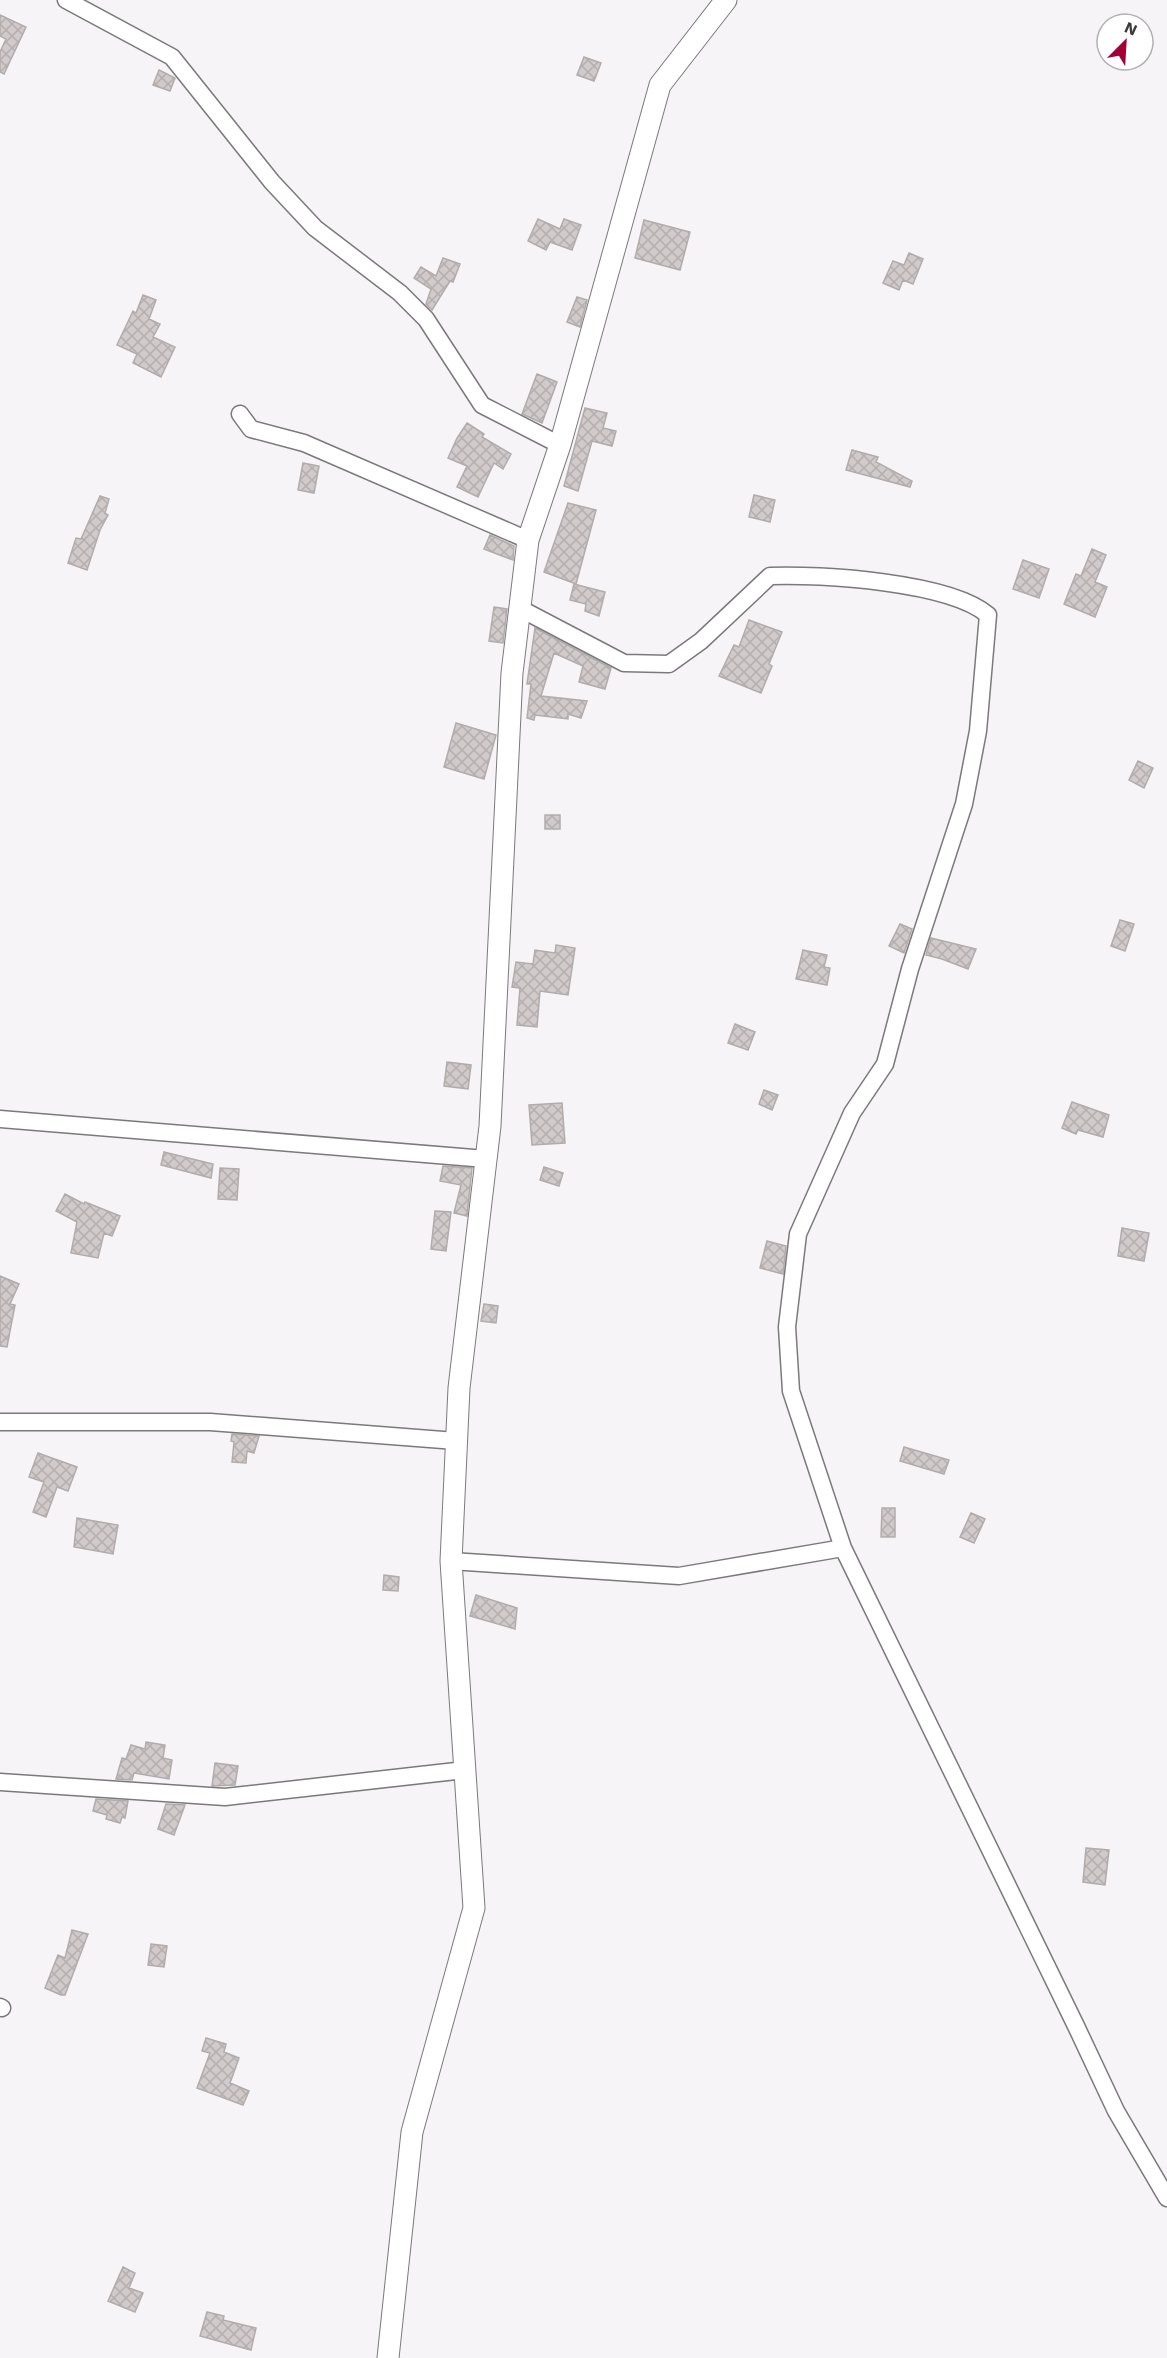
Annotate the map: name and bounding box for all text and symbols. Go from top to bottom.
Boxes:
north arrow [1095,12,1155,72]
text: N [1122,18,1140,40]

